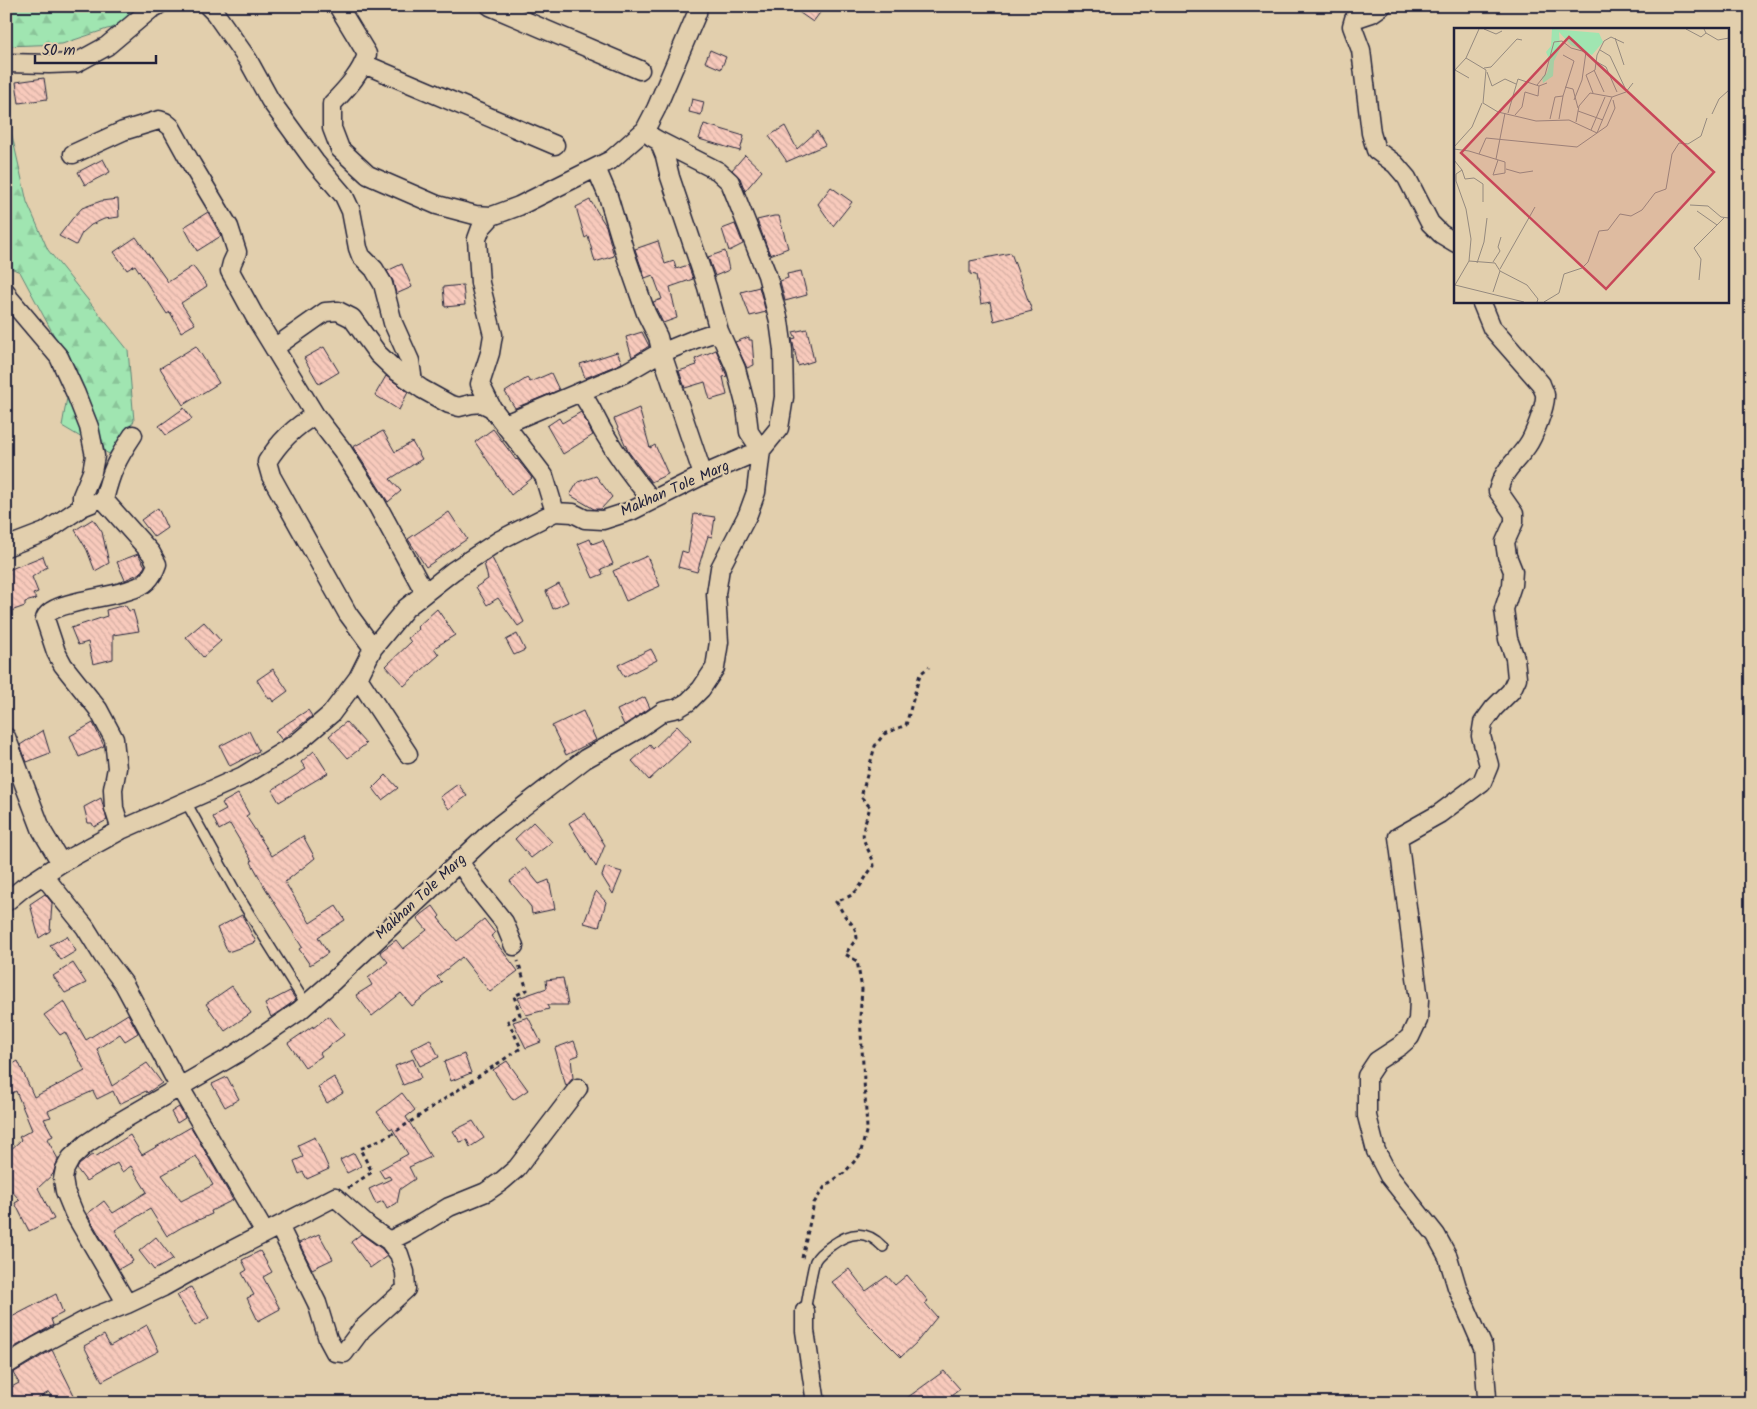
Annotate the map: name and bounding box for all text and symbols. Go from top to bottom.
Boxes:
inset map [1454,28,1730,302]
scale bar [35,32,156,64]
text: 50 m [42,39,76,63]
street label: Makhan Tole Marg [617,454,733,524]
street label: Makhan Tole Marg [370,848,472,946]

